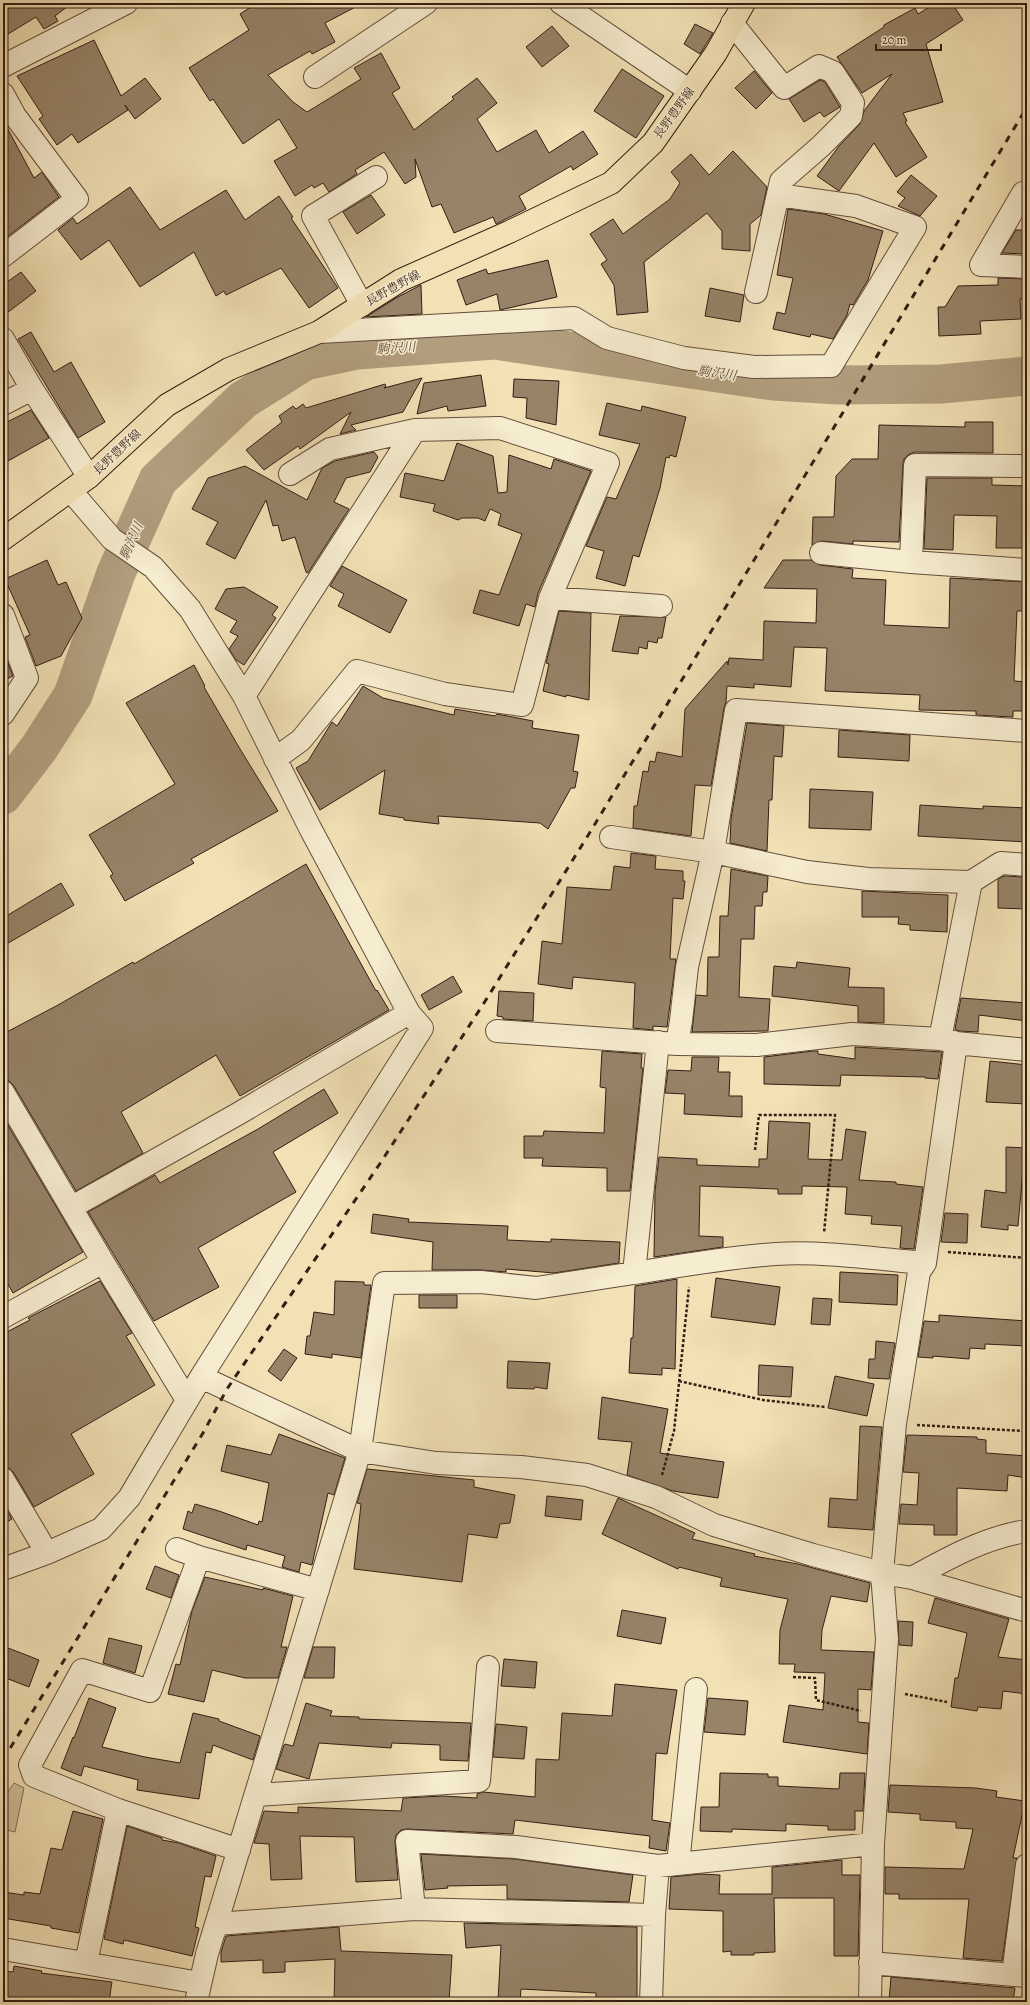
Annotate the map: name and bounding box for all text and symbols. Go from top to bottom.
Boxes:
scale bar [876,26,941,52]
text: 20 m [882,32,906,48]
street label: 長野豊野線 [650,84,698,142]
street label: 長野豊野線 [363,266,423,310]
water label: 駒沢川 [376,338,418,358]
water label: 駒沢川 [696,362,739,384]
street label: 長野豊野線 [90,426,144,478]
water label: 駒沢川 [115,518,148,562]

